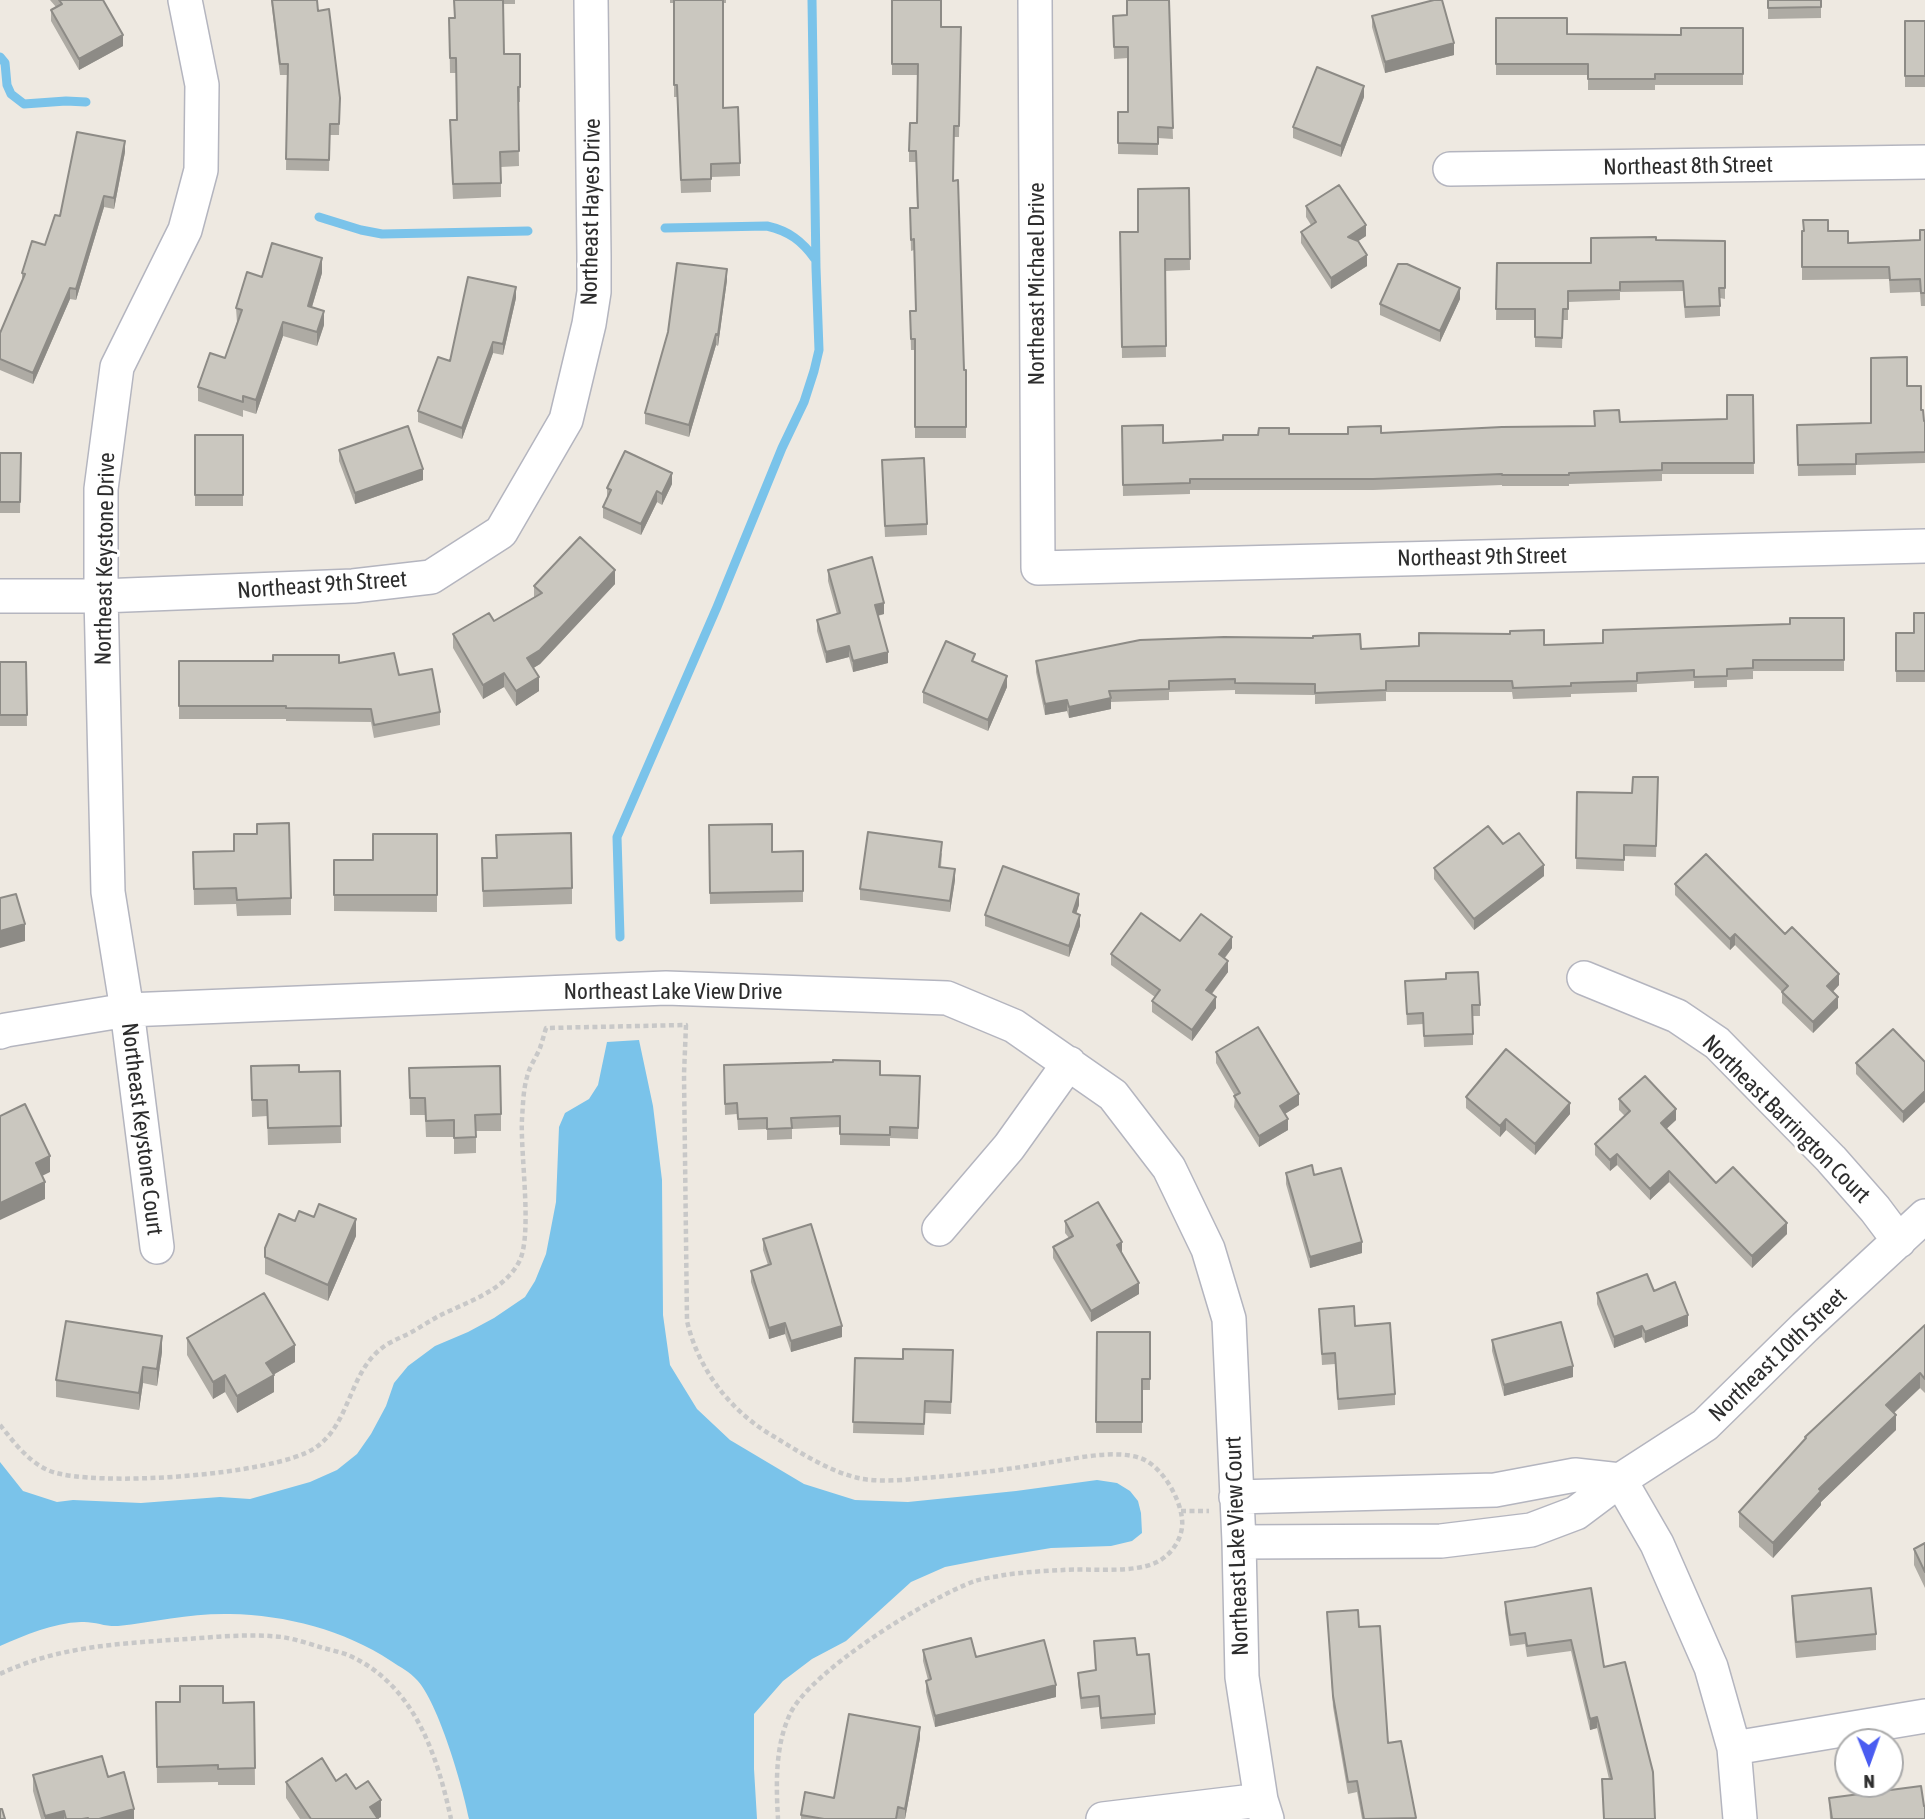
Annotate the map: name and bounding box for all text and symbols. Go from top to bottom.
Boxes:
street label: Northeast Hayes Drive [576,118,606,306]
street label: Northeast 8th Street [1603,151,1773,181]
street label: Northeast Michael Drive [1023,182,1051,386]
street label: Northeast Keystone Drive [89,452,121,666]
street label: Northeast 9th Street [1397,542,1567,572]
street label: Northeast 9th Street [236,565,408,605]
street label: Northeast Lake View Drive [564,978,782,1006]
street label: Northeast Keystone Court [115,1021,169,1237]
street label: Northeast Barrington Court [1696,1029,1876,1209]
street label: Northeast 10th Street [1703,1282,1853,1428]
street label: Northeast Lake View Court [1219,1436,1255,1656]
north arrow [1834,1728,1904,1798]
text: N [1864,1771,1875,1793]

